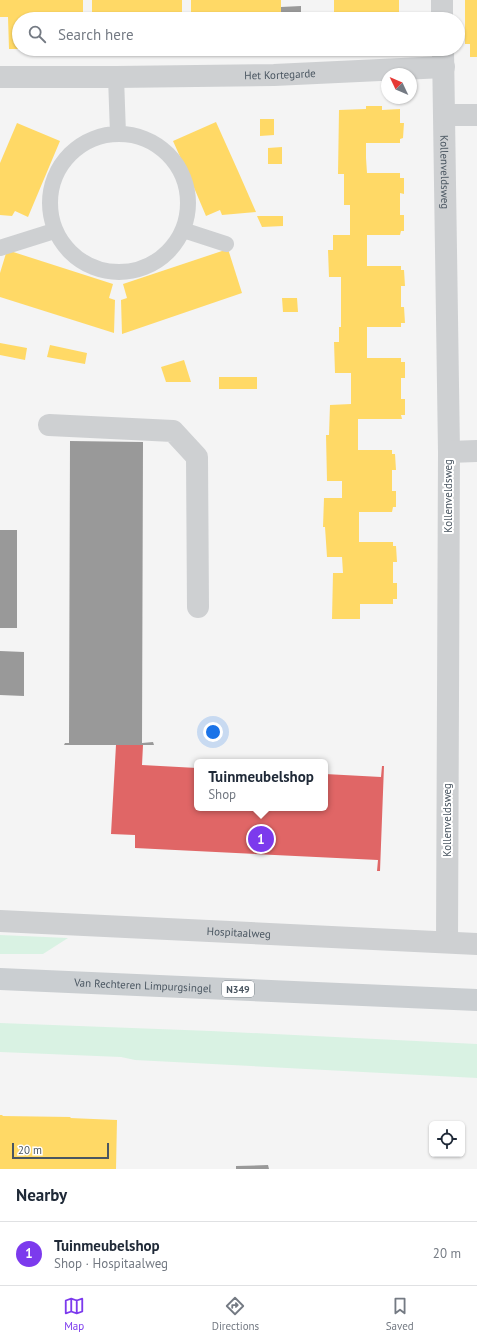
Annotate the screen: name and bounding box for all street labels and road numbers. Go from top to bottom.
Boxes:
street label: Het Kortegarde [244,66,316,82]
street label: Kollenveldsweg [437,135,452,209]
street label: Kollenveldsweg [441,459,455,533]
street label: Kollenveldsweg [440,783,454,857]
street label: Hospitaalweg [206,924,271,941]
street label: Van Rechteren Limpurgsingel [73,975,213,995]
road number: N349 [222,981,254,997]

